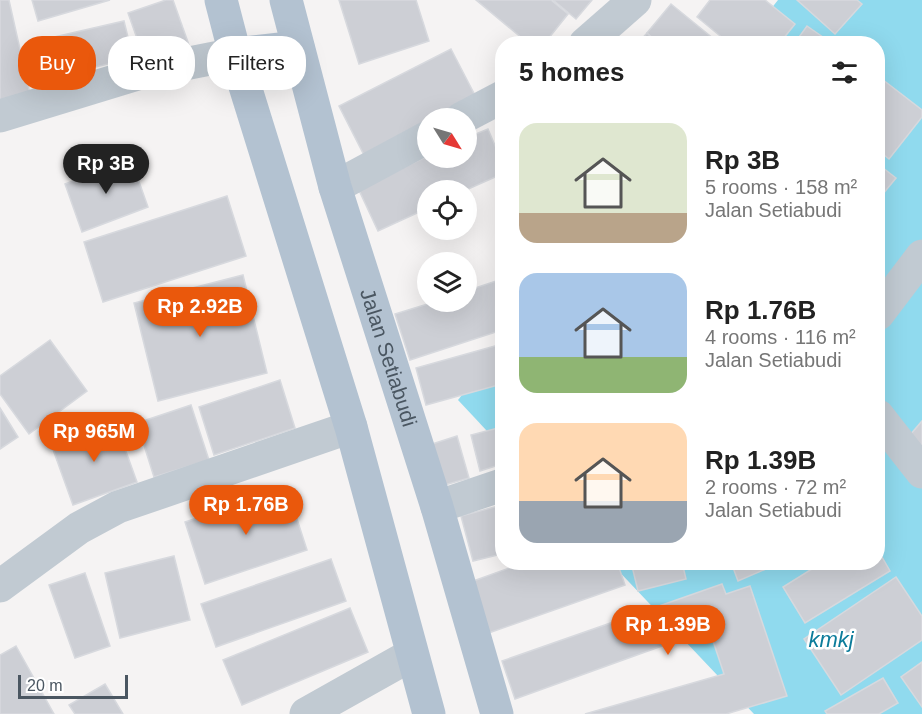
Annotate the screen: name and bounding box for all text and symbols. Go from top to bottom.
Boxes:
chip: Buy [18,36,96,90]
chip: Rent [108,36,195,90]
chip: Filters [207,36,306,90]
icon: filters [828,56,861,89]
text: 5 homes [519,57,625,87]
north arrow [417,108,477,168]
map controls [417,108,477,312]
pin: Rp 3B [64,144,148,195]
text: Rp 3B [705,145,780,175]
icon: home [567,147,639,219]
text: Rp 3B [77,152,135,174]
text: 5 rooms · 158 m² [705,176,857,198]
button: locate [417,180,477,240]
text: Jalan Setiabudi [705,199,842,221]
button: layers [417,252,477,312]
street label: Jalan Setiabudi [356,285,422,429]
pin: Rp 2.92B [138,287,262,338]
text: Rp 2.92B [157,295,243,317]
text: Rp 1.76B [705,295,816,325]
icon: home [567,297,639,369]
text: 4 rooms · 116 m² [705,326,856,348]
text: Jalan Setiabudi [705,349,842,371]
pin: Rp 965M [39,412,149,463]
text: Rp 965M [53,420,135,442]
text: Rp 1.39B [705,445,816,475]
icon: home [567,447,639,519]
text: 2 rooms · 72 m² [705,476,846,498]
pin: Rp 1.76B [184,485,308,536]
text: Rp 1.76B [203,493,289,515]
text: Jalan Setiabudi [705,499,842,521]
pin: Rp 1.39B [606,605,730,656]
text: Rp 1.39B [625,613,711,635]
water label: kmkj [808,627,855,652]
scale bar [18,672,128,700]
text: 20 m [27,677,63,694]

